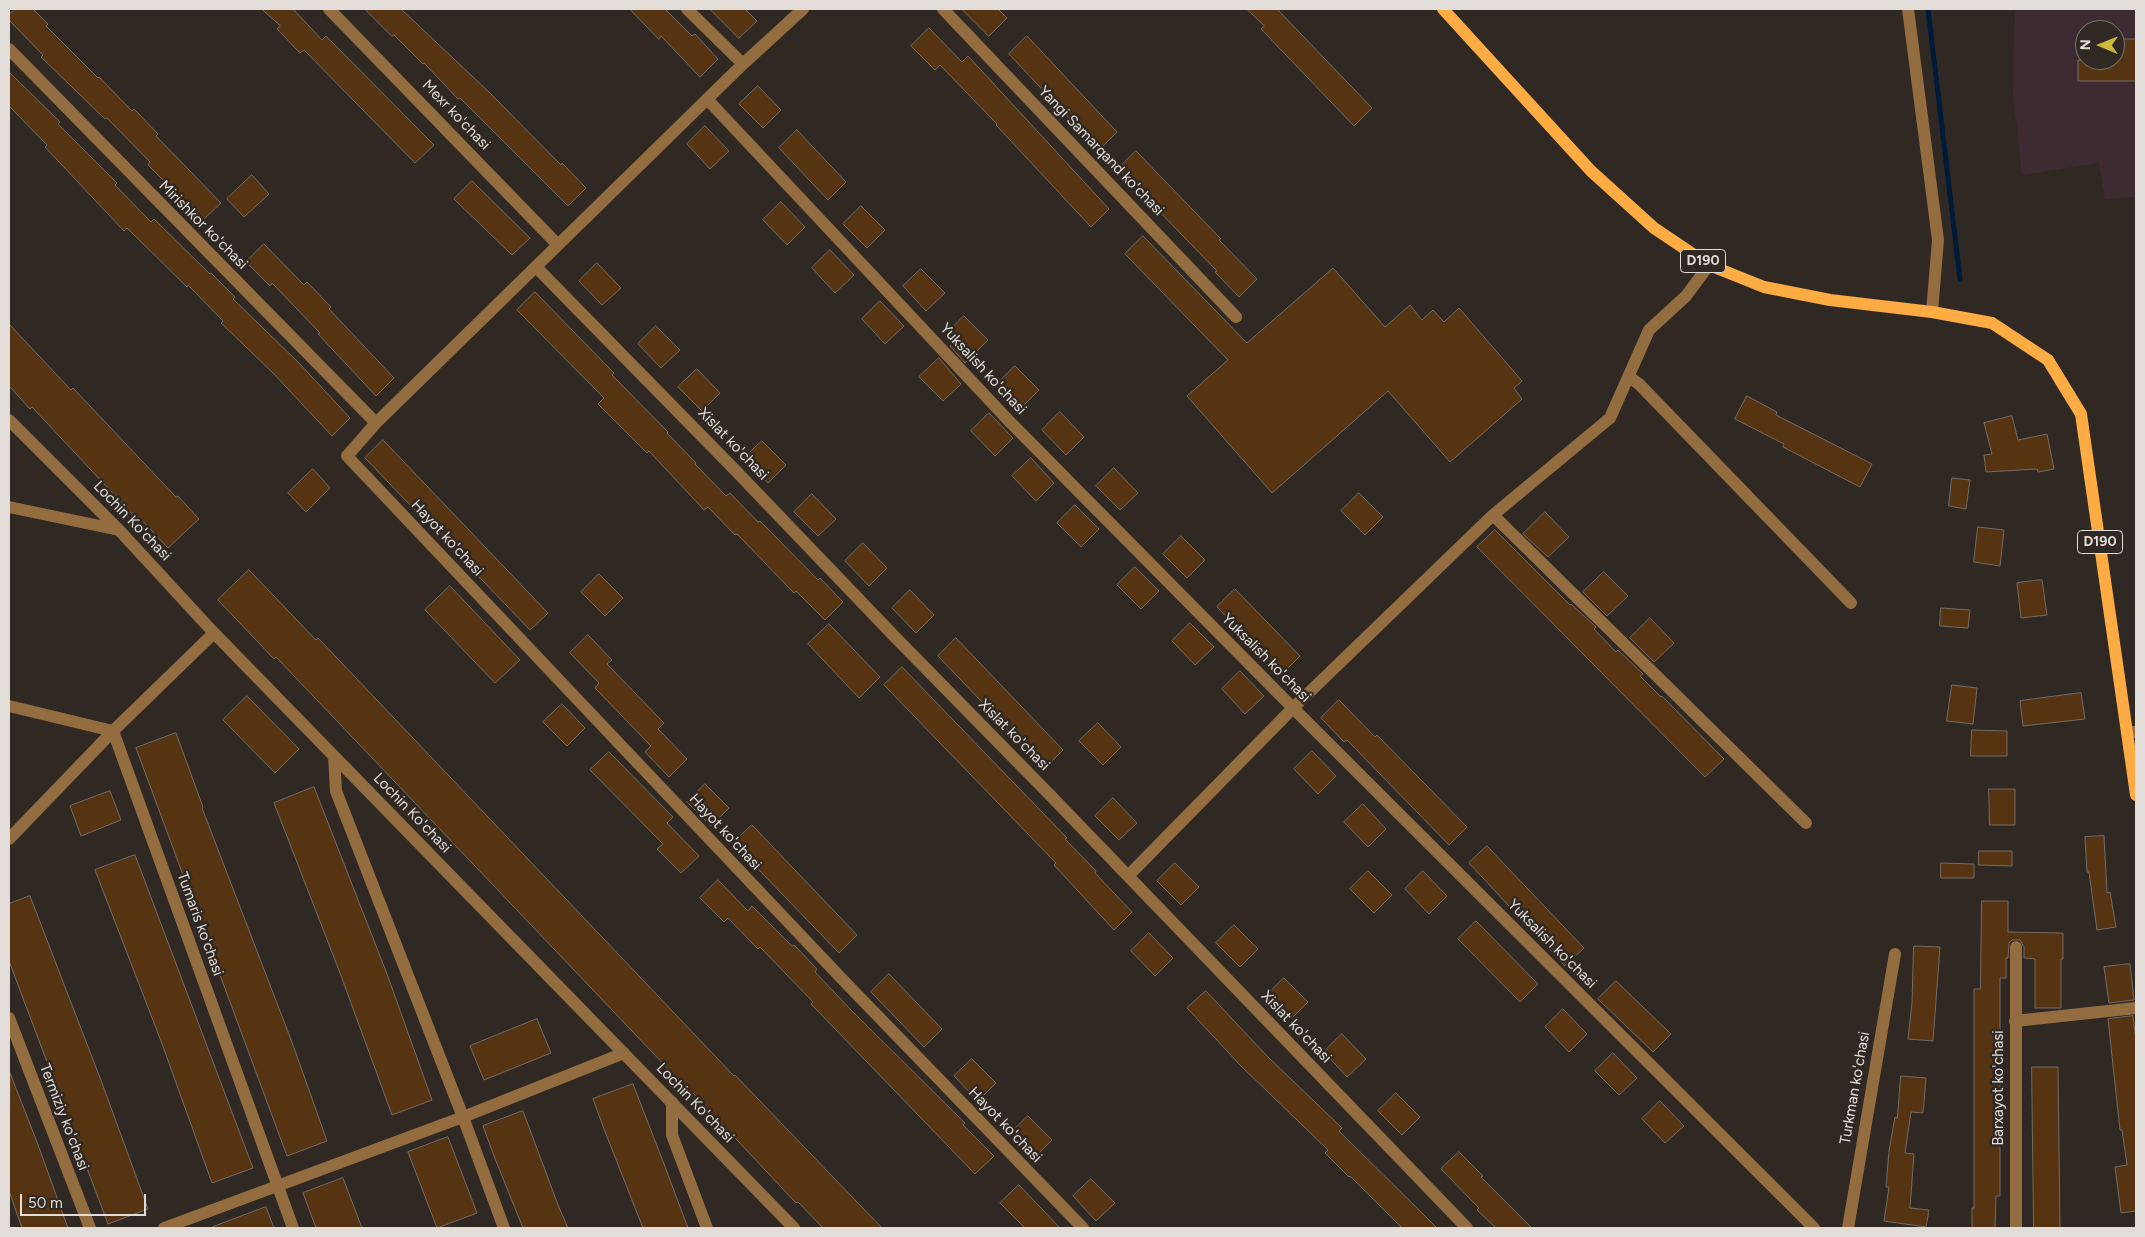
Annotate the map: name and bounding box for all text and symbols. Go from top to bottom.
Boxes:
north arrow [2075,20,2125,70]
text: N [2077,39,2094,50]
street label: Mexr ko'chasi [418,76,494,154]
street label: Yangi Samarqand ko'chasi [1034,82,1168,220]
street label: Mirishkor ko'chasi [155,177,251,273]
road number: D190 [1680,250,1726,272]
street label: Yuksalish ko'chasi [936,320,1030,418]
street label: Xislat ko'chasi [694,404,772,484]
street label: Lochin Ko'chasi [89,477,175,565]
street label: Hayot ko'chasi [407,496,487,580]
road number: D190 [2078,530,2122,554]
street label: Yuksalish ko'chasi [1218,610,1314,706]
street label: Xislat ko'chasi [975,696,1053,774]
street label: Lochin Ko'chasi [369,769,455,857]
street label: Hayot ko'chasi [685,790,765,874]
street label: Tumaris ko'chasi [173,870,227,978]
street label: Yuksalish ko'chasi [1504,896,1600,992]
street label: Xislat ko'chasi [1257,987,1335,1067]
street label: Turkman ko'chasi [1836,1030,1874,1146]
street label: Barxayot ko'chasi [1990,1030,2008,1146]
street label: Lochin Ko'chasi [652,1059,738,1147]
street label: Termiziy ko'chasi [35,1061,93,1173]
street label: Hayot ko'chasi [964,1083,1046,1167]
scale bar [22,1184,149,1216]
text: 50 m [28,1194,63,1212]

